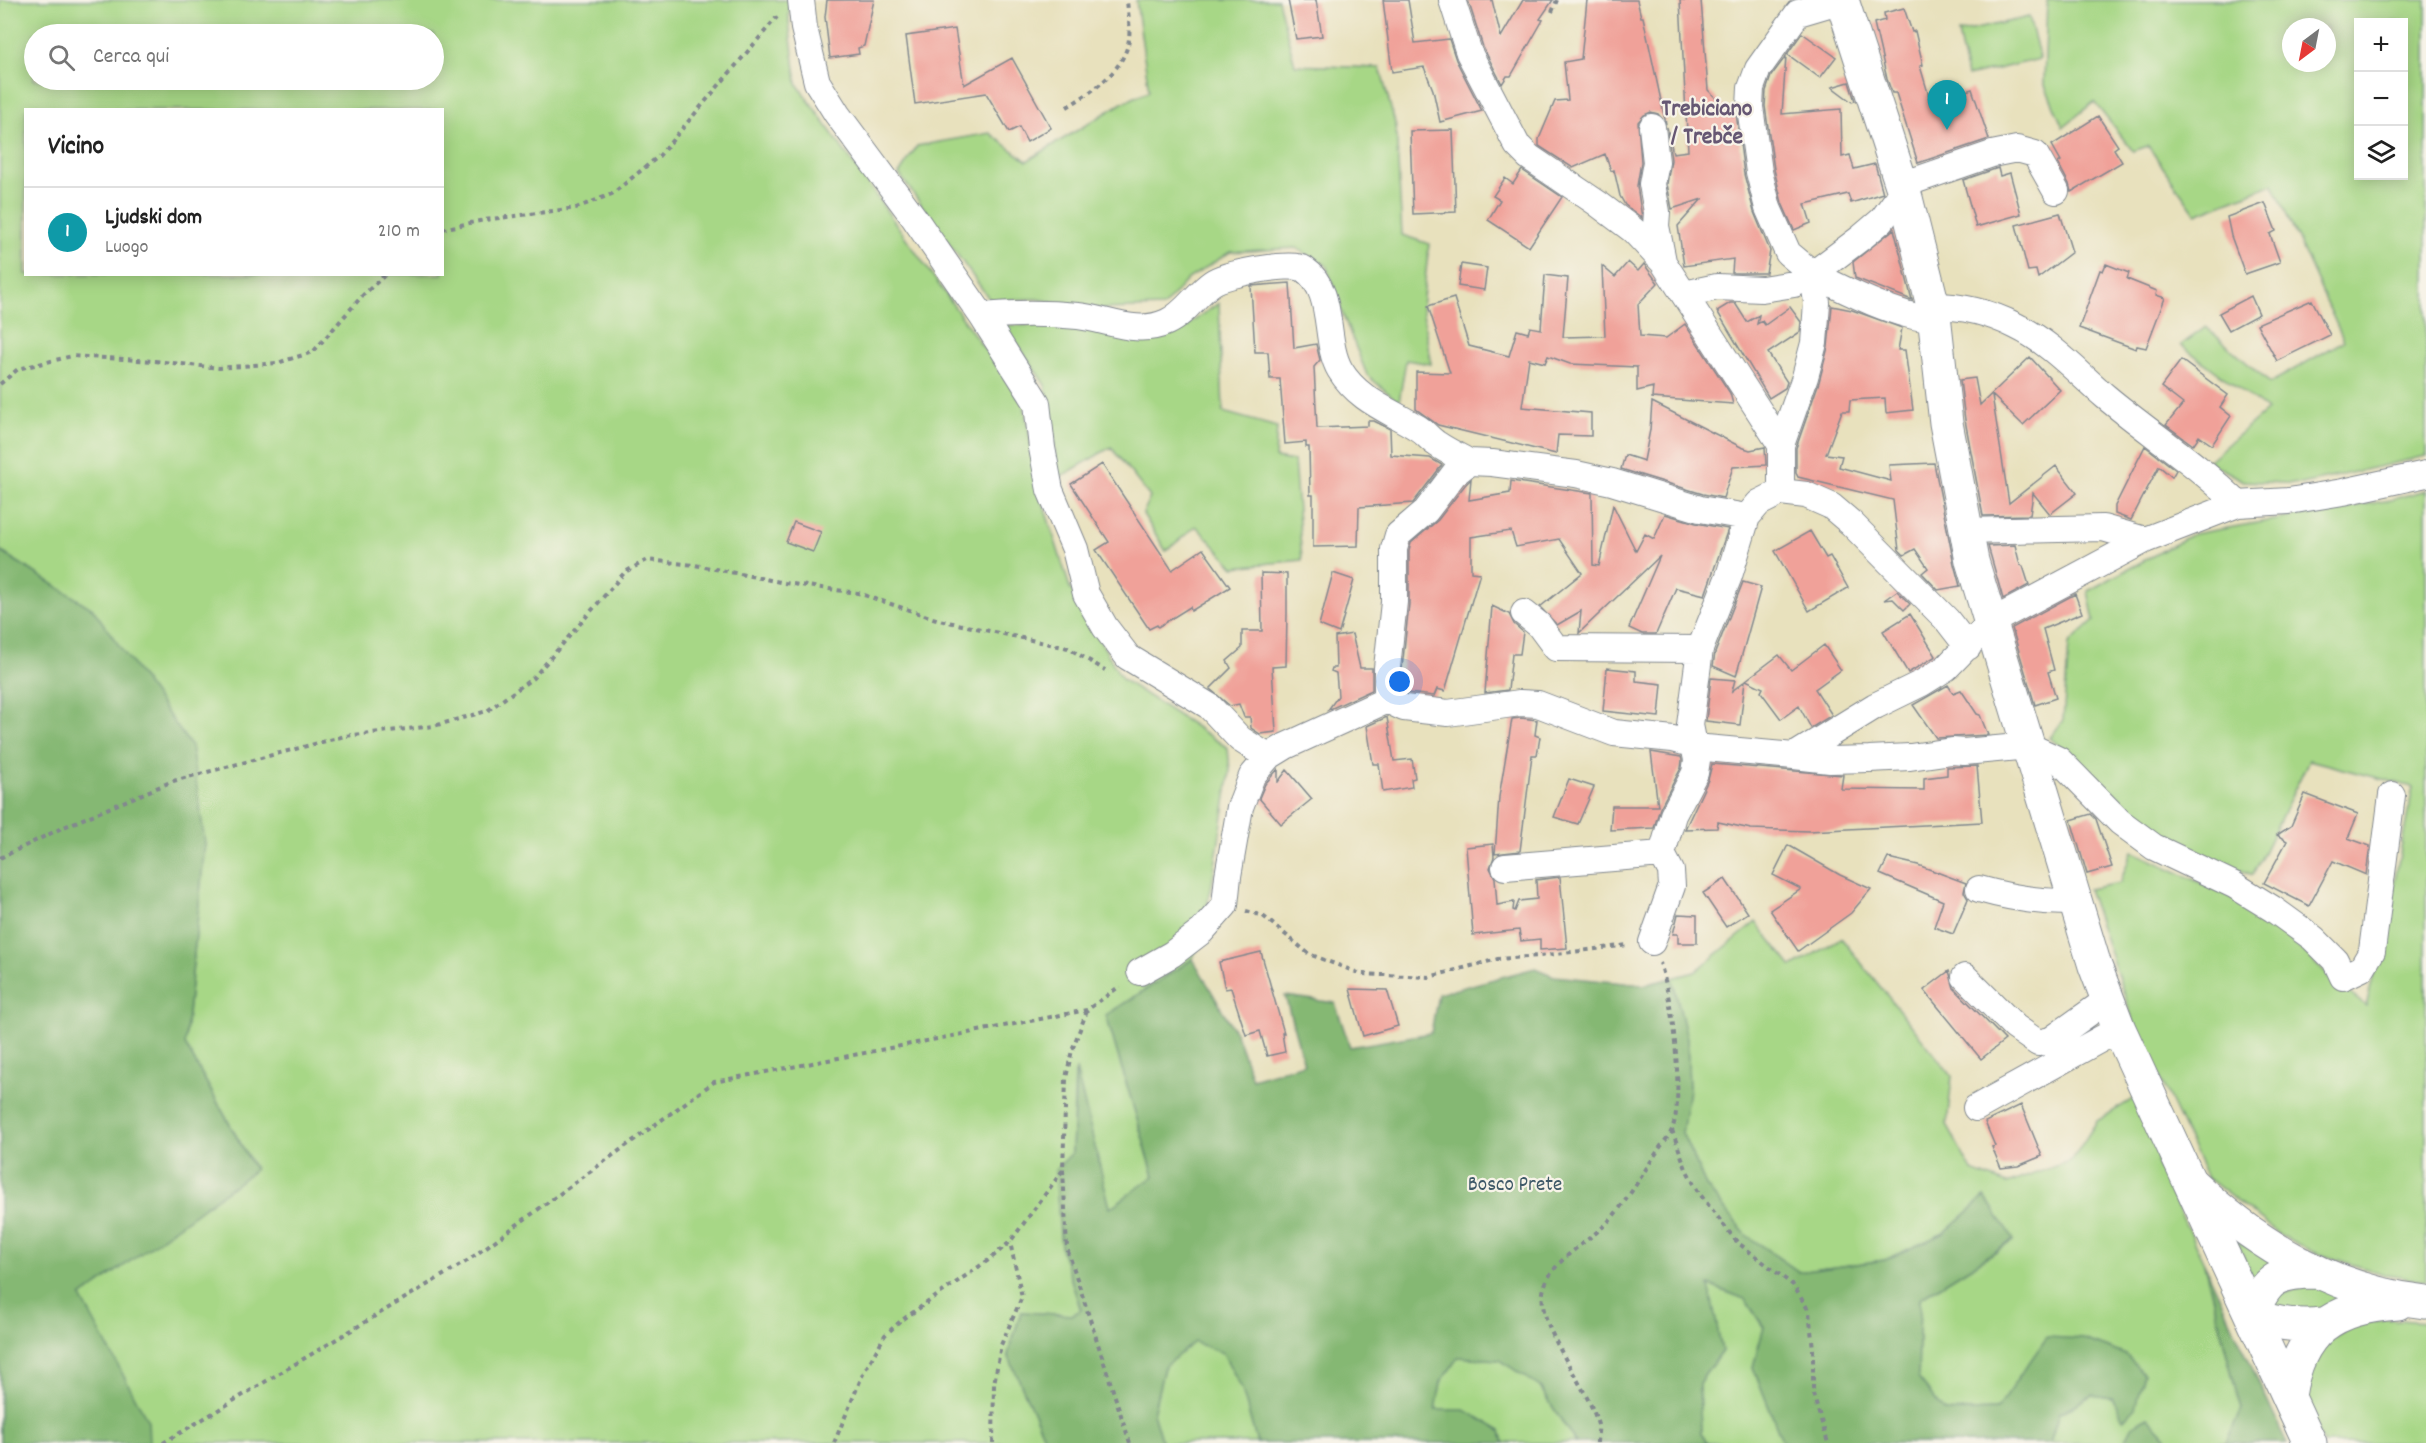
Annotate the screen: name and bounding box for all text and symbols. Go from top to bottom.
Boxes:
north arrow [2282,18,2336,72]
map controls [2354,18,2408,180]
button: + [2354,18,2408,72]
search box [24,24,444,90]
icon: search [45,41,78,74]
text: Cerca qui [93,42,169,73]
button: − [2354,72,2408,126]
pin: 1 [1928,80,1966,130]
district label: Trebiciano / Trebče [1662,93,1753,155]
button: layers [2354,126,2408,180]
text: Vicino [48,129,104,166]
text: Ljudski dom [105,203,202,234]
text: 1 [65,218,70,246]
text: 210 m [378,218,420,246]
text: Luogo [105,234,148,262]
your location [1385,667,1414,696]
park label: Bosco Prete [1468,1171,1562,1201]

